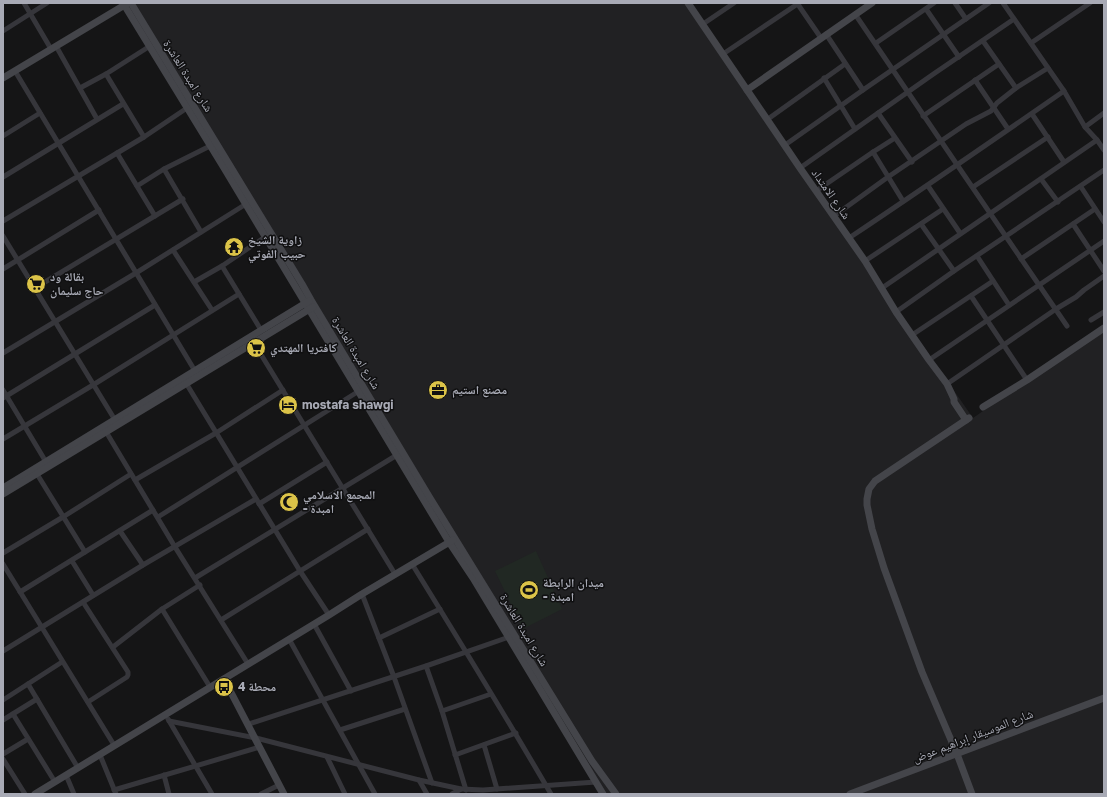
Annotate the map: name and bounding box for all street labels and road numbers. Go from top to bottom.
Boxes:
street label: شارع امبدة العاشرة [159,37,217,115]
street label: شارع الامتداد [808,166,854,223]
street label: شارع امبدة العاشرة [328,314,384,392]
street label: شارع امبدة العاشرة [496,591,552,669]
street label: شارع الموسيقار إبراهيم عوض [910,706,1036,766]

